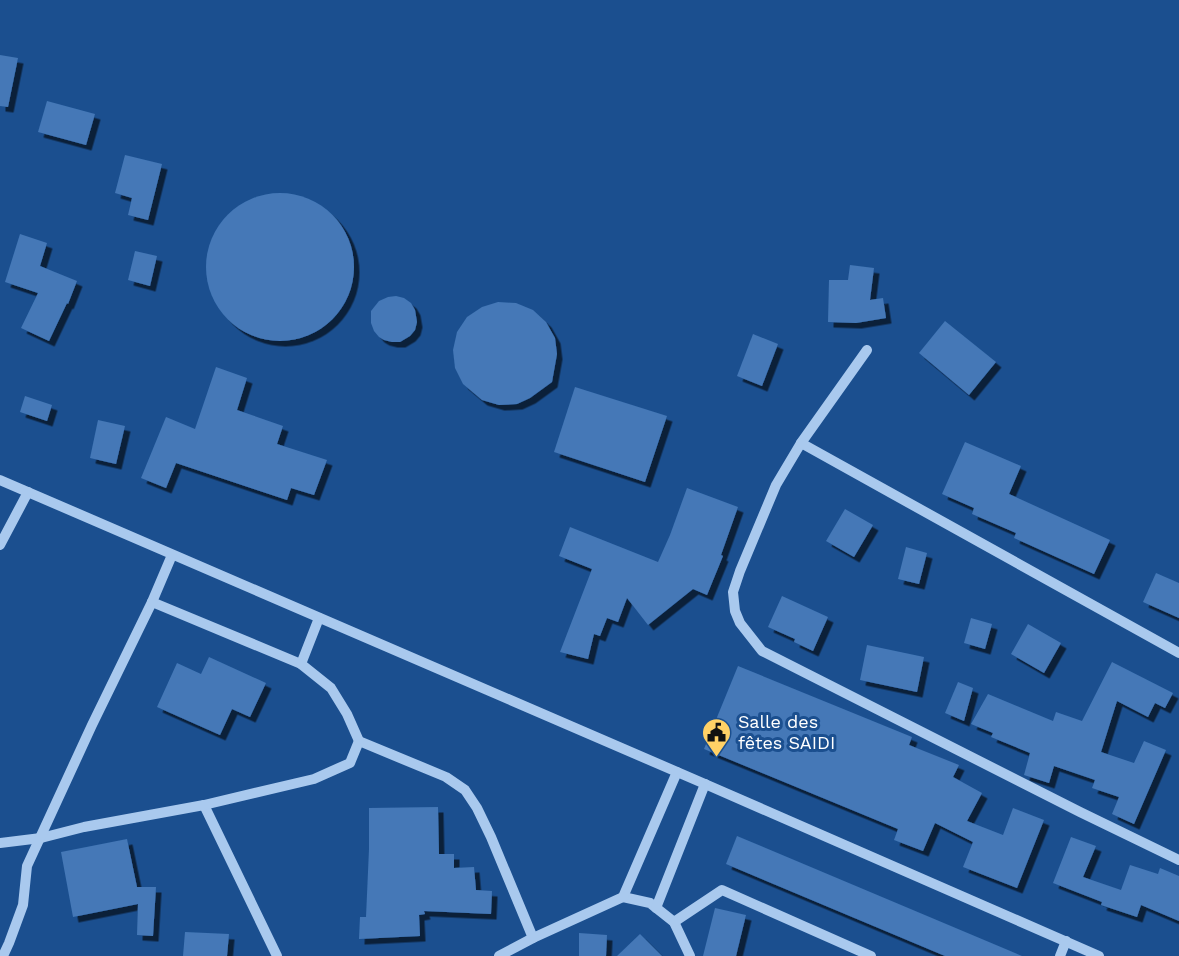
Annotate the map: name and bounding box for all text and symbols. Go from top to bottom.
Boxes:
place label: Salle des fêtes SAIDI [738,711,835,753]
public building icon: Salle des fêtes SAIDI [701,716,733,758]

